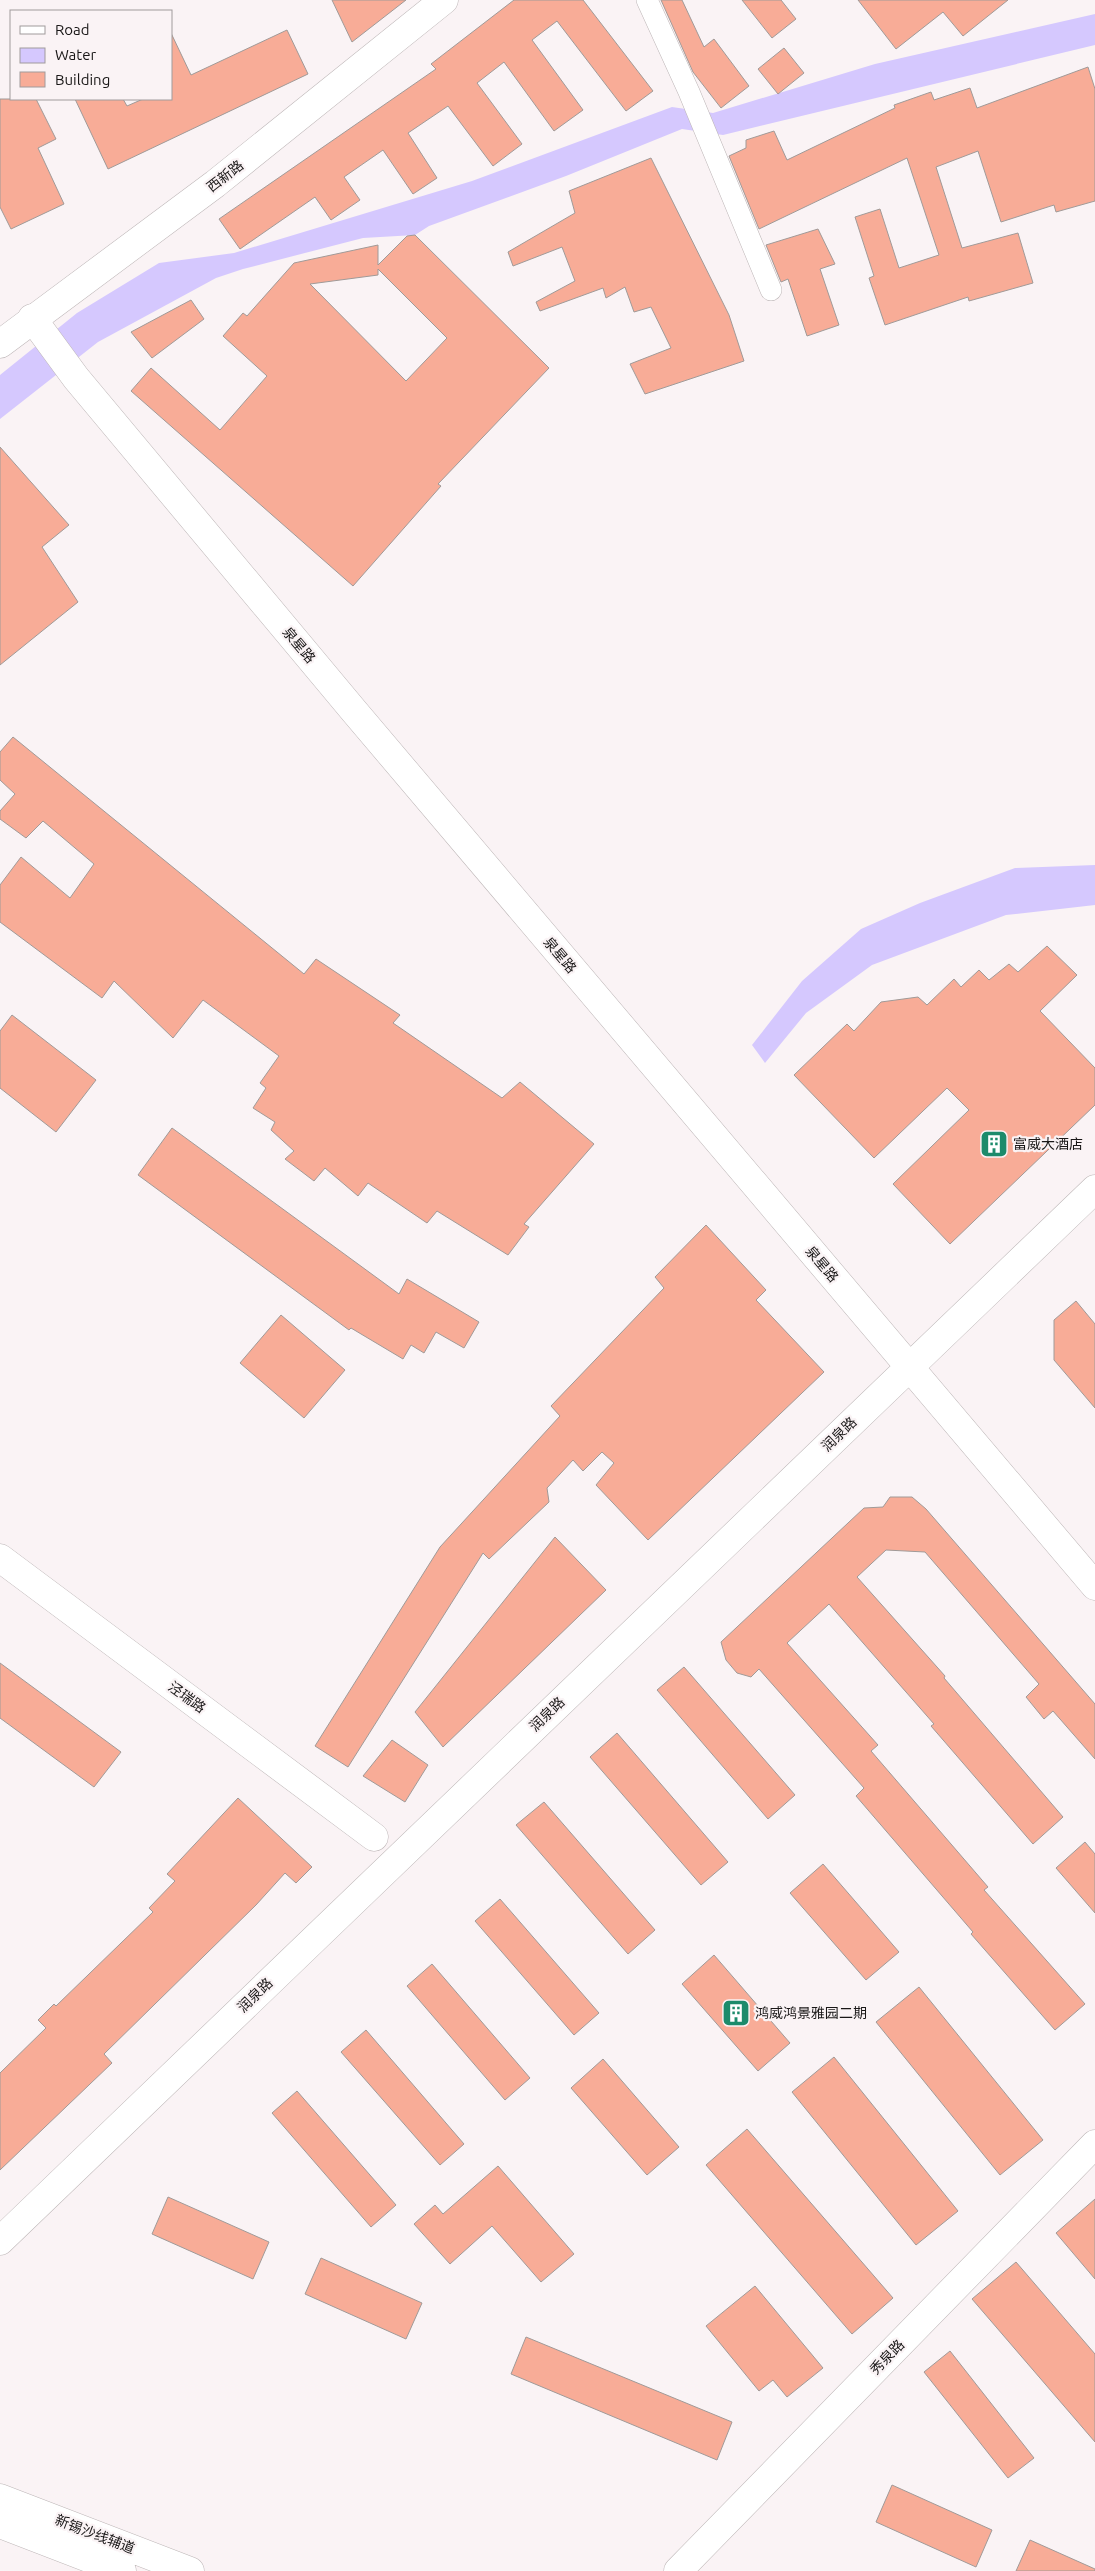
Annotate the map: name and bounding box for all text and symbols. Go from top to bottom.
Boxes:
legend [10,10,172,100]
text: Road [55,21,90,38]
text: Water [55,46,96,63]
text: Building [55,71,110,88]
street label: 西新路 [204,157,246,195]
street label: 泉星路 [279,624,319,666]
street label: 泉星路 [540,934,580,976]
building icon: 富威大酒店 [979,1129,1009,1159]
place label: 富威大酒店 [1013,1136,1083,1152]
street label: 泉星路 [802,1243,842,1285]
street label: 润泉路 [818,1414,860,1454]
street label: 泾瑞路 [165,1678,209,1716]
street label: 润泉路 [526,1694,568,1734]
street label: 润泉路 [234,1975,276,2015]
building icon: 鸿威鸿景雅园二期 [721,1998,751,2028]
place label: 鸿威鸿景雅园二期 [755,2005,867,2021]
street label: 秀泉路 [867,2336,907,2378]
street label: 新锡沙线辅道 [53,2511,137,2557]

